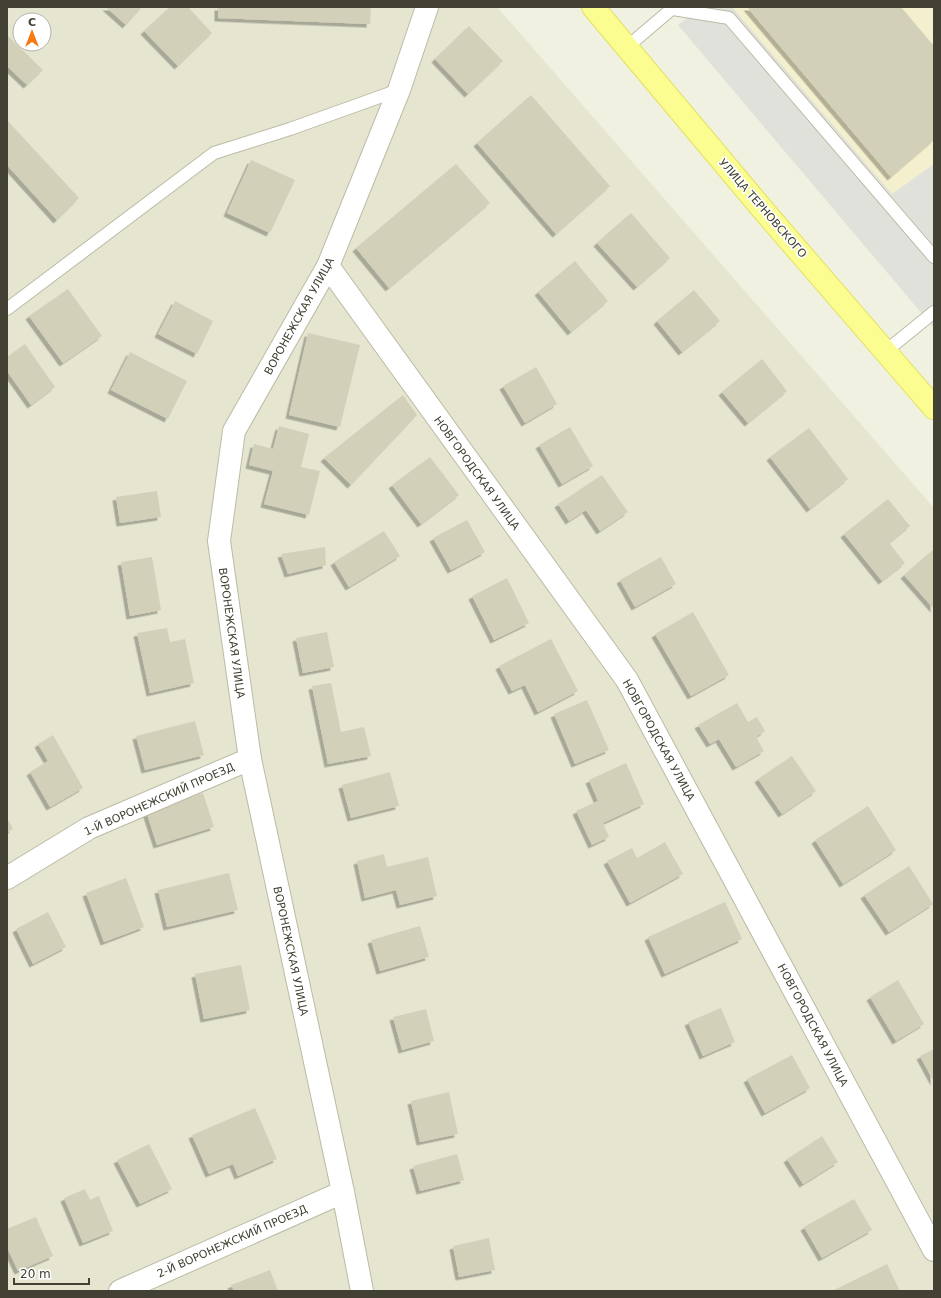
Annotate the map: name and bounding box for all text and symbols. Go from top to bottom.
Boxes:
north arrow [12,12,52,52]
text: С [28,16,36,29]
street label: УЛИЦА ТЕРНОВСКОГО [716,156,809,261]
street label: ВОРОНЕЖСКАЯ УЛИЦА [262,255,337,377]
street label: НОВГОРОДСКАЯ УЛИЦА [431,414,522,533]
street label: ВОРОНЕЖСКАЯ УЛИЦА [216,567,247,700]
street label: НОВГОРОДСКАЯ УЛИЦА [620,677,698,804]
street label: 1-Й ВОРОНЕЖСКИЙ ПРОЕЗД [82,760,237,839]
street label: ВОРОНЕЖСКАЯ УЛИЦА [270,885,311,1017]
street label: НОВГОРОДСКАЯ УЛИЦА [775,962,851,1089]
street label: 2-Й ВОРОНЕЖСКИЙ ПРОЕЗД [155,1202,310,1281]
scale bar [14,1260,89,1286]
text: 20 m [20,1267,51,1281]

